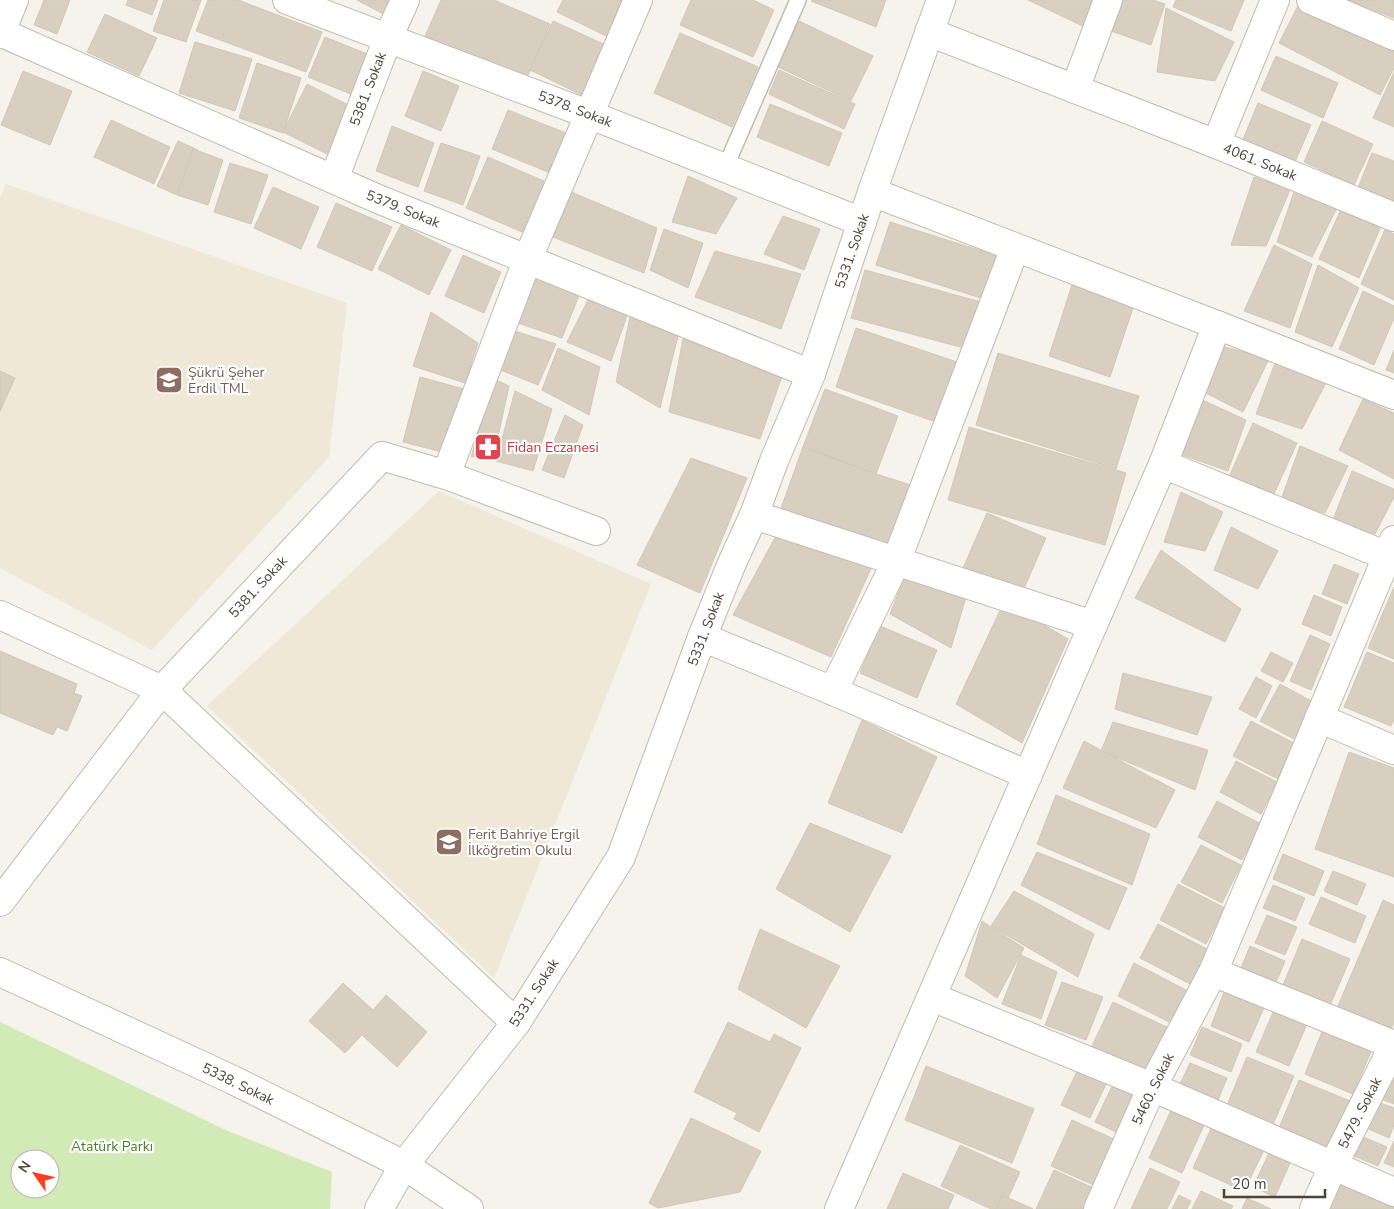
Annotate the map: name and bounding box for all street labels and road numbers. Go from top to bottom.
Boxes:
street label: 5381. Sokak [345,48,391,129]
street label: 5378. Sokak [535,86,616,132]
street label: 4061. Sokak [1220,139,1301,186]
street label: 5379. Sokak [363,186,444,233]
street label: 5331. Sokak [830,210,874,291]
street label: 5381. Sokak [224,551,292,622]
street label: 5331. Sokak [683,588,729,669]
street label: 5331. Sokak [505,954,564,1031]
street label: 5460. Sokak [1127,1049,1179,1128]
street label: 5338. Sokak [199,1058,278,1110]
street label: 5479. Sokak [1334,1073,1387,1152]

